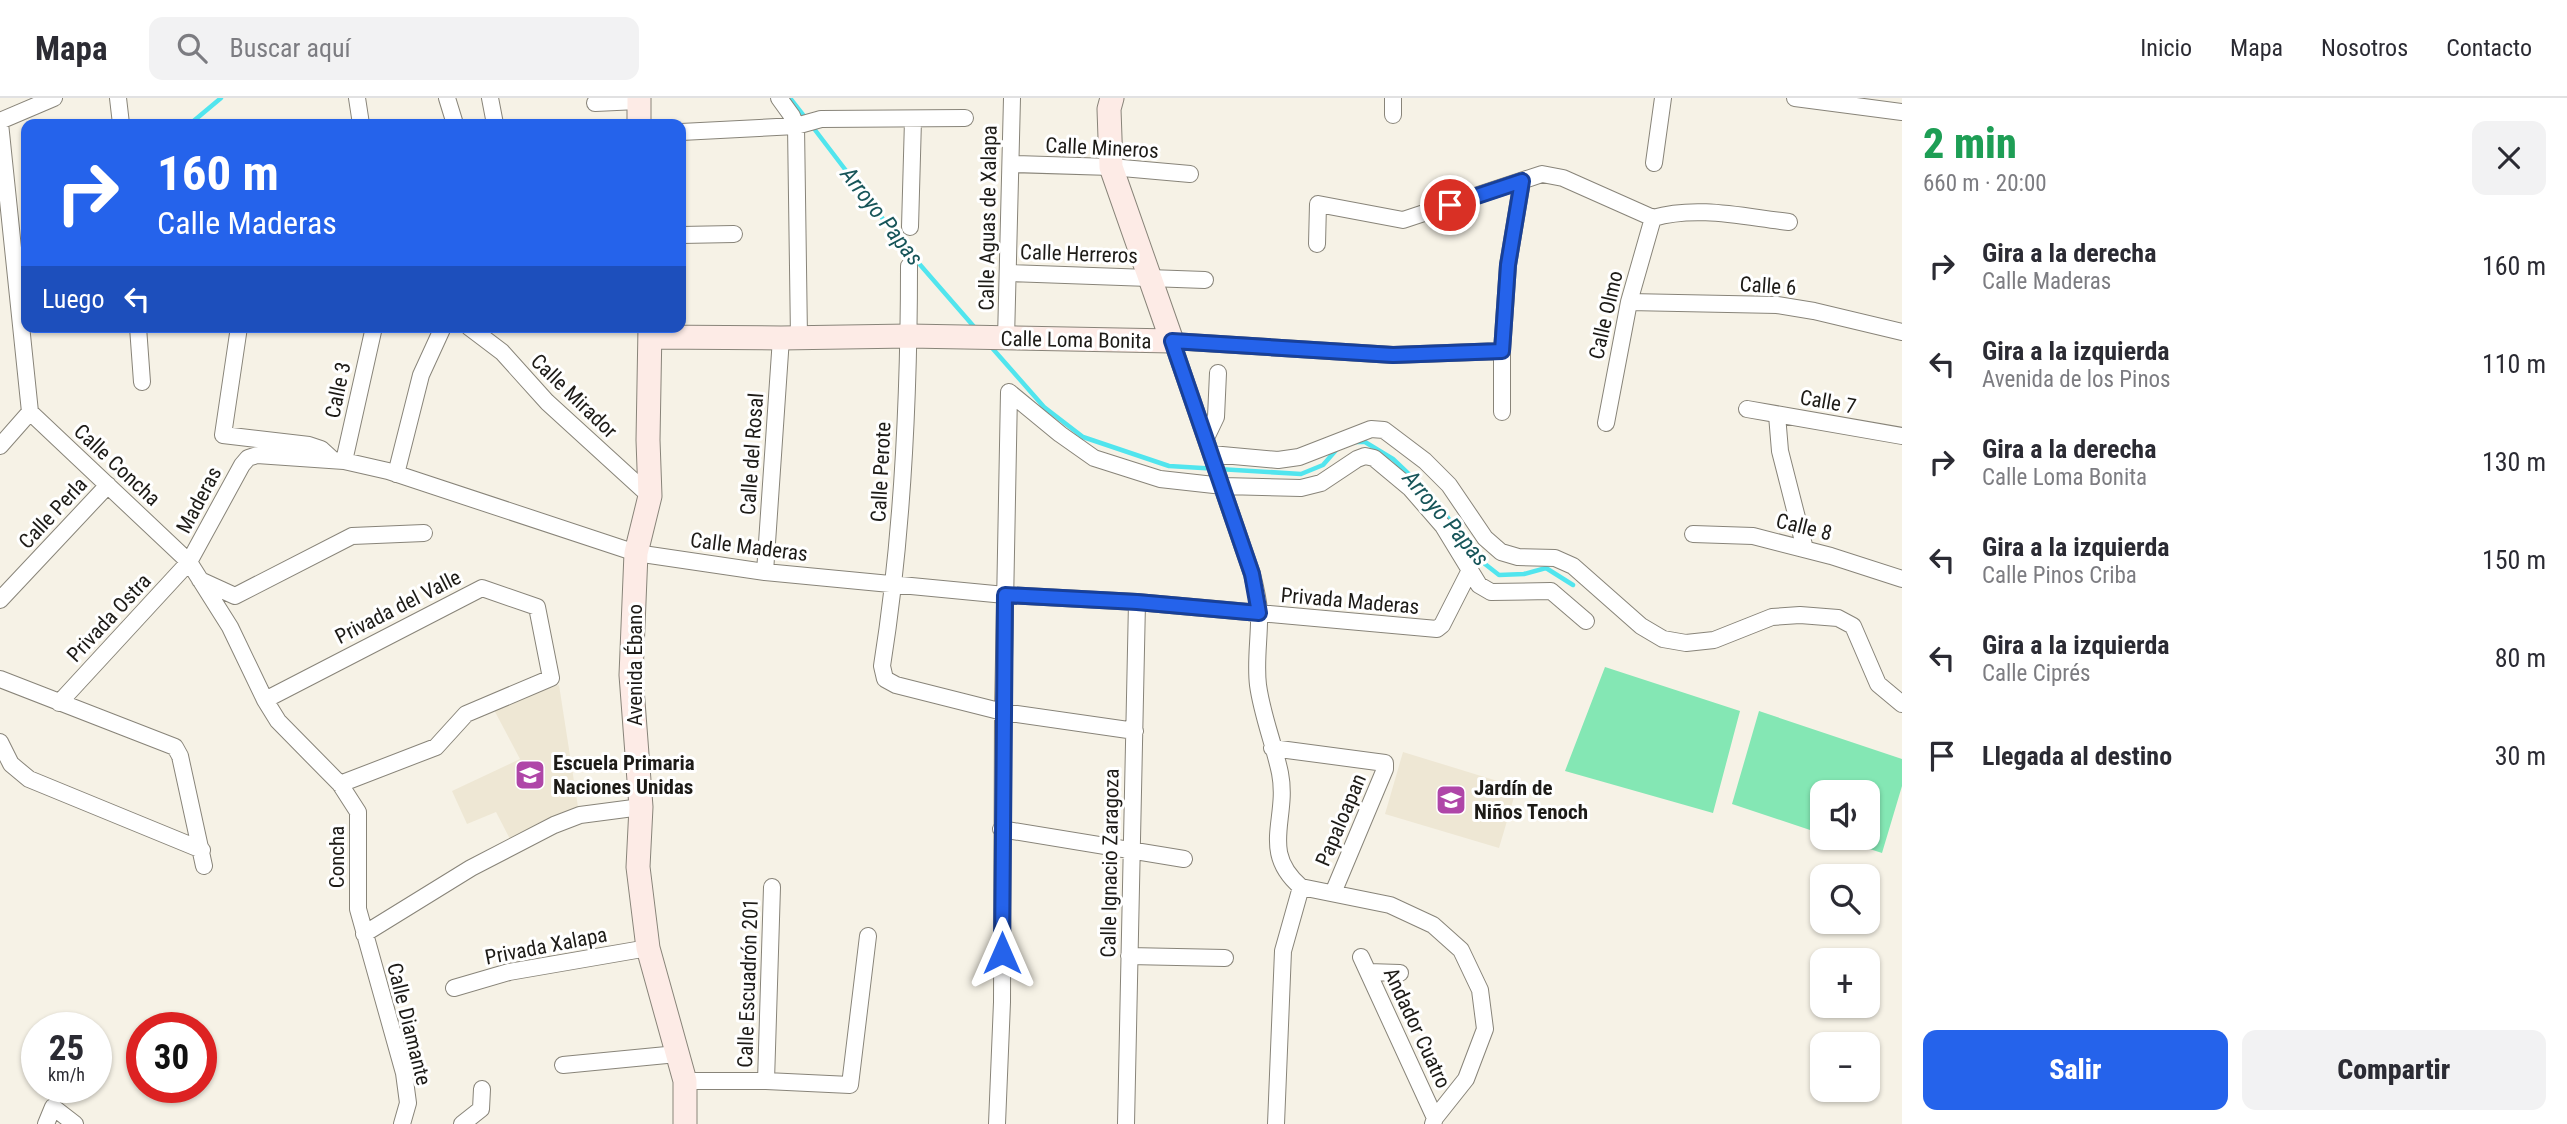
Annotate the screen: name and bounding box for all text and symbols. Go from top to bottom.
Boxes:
search box [149,17,639,80]
text: Mapa [35,29,107,68]
icon: search [173,29,211,67]
text: Buscar aquí [229,33,351,63]
text: Inicio [2140,34,2192,62]
text: Mapa [2230,34,2283,62]
text: Nosotros [2321,34,2408,62]
text: Contacto [2446,34,2532,62]
text: 2 min [1923,119,2017,168]
button: close [2472,121,2546,195]
street label: Calle Aguas de Xalapa [974,125,1002,311]
street label: Calle Mineros [1045,133,1159,163]
text: 160 m [157,145,279,202]
icon: right [42,147,133,238]
water label: Arroyo Papas [834,161,928,271]
text: 660 m · 20:00 [1923,170,2047,197]
pin [1420,175,1480,235]
icon: arrive [1431,186,1469,224]
text: Calle Maderas [157,204,337,242]
text: Gira a la derecha [1982,238,2156,268]
street label: Calle Herreros [1020,240,1138,268]
icon: right [1923,247,1961,285]
text: 160 m [2482,251,2546,281]
street label: Calle Olmo [1584,268,1628,362]
text: Calle Maderas [1982,268,2111,295]
street label: Calle 6 [1739,272,1797,300]
icon: left [118,280,156,318]
text: Luego [42,284,104,314]
street label: Calle Loma Bonita [1000,327,1152,353]
text: Gira a la izquierda [1982,336,2170,366]
icon: left [1923,345,1961,383]
street label: Calle Mirador [526,349,622,443]
text: 110 m [2482,349,2546,379]
street label: Calle 3 [320,360,356,420]
text: Avenida de los Pinos [1982,366,2171,393]
street label: Calle 7 [1798,385,1858,419]
street label: Calle del Rosal [736,392,768,516]
street label: Calle Concha [69,419,165,511]
street label: Calle Perote [866,421,896,523]
text: Gira a la derecha [1982,434,2156,464]
icon: right [1923,443,1961,481]
text: 130 m [2482,447,2546,477]
street label: Maderas [172,463,226,537]
water label: Arroyo Papas [1396,464,1494,572]
text: Calle Loma Bonita [1982,464,2147,491]
street label: Calle Perla [14,472,92,554]
street label: Calle 8 [1774,509,1834,545]
street label: Calle Maderas [689,528,809,566]
text: Gira a la izquierda [1982,532,2170,562]
icon: left [1923,541,1961,579]
text: 150 m [2482,545,2546,575]
text: Calle Pinos Criba [1982,562,2137,589]
street label: Privada del Valle [331,565,465,649]
street label: Privada Ostra [62,569,156,667]
street label: Privada Maderas [1280,583,1420,619]
street label: Avenida Ébano [623,604,647,726]
text: Gira a la izquierda [1982,630,2170,660]
icon: left [1923,639,1961,677]
text: 80 m [2495,643,2546,673]
text: Calle Ciprés [1982,660,2090,687]
icon: arrive [1923,737,1961,775]
text: Llegada al destino [1982,741,2172,771]
text: 30 m [2495,741,2546,771]
place label: Escuela Primaria Naciones Unidas [553,751,695,799]
school or university icon: Escuela Primaria Naciones Unidas [513,758,547,792]
street label: Calle Ignacio Zaragoza [1096,768,1124,958]
street label: Papaloapan [1311,770,1371,870]
place label: Jardín de Niños Tenoch [1474,776,1588,824]
map controls [1810,780,1880,1102]
button: sound [1810,780,1880,850]
school or university icon: Jardín de Niños Tenoch [1434,783,1468,817]
street label: Concha [325,826,349,888]
button: search [1810,864,1880,934]
street label: Calle Escuadrón 201 [733,898,763,1068]
position arrow [965,916,1039,990]
street label: Privada Xalapa [483,922,609,970]
button: + [1810,948,1880,1018]
street label: Calle Diamante [382,960,436,1088]
street label: Andador Cuatro [1379,964,1455,1092]
speed limit sign: 30 [126,1012,217,1103]
text: 25 [49,1028,84,1069]
button: Salir [1923,1030,2228,1110]
button: Compartir [2242,1030,2546,1110]
button: − [1810,1032,1880,1102]
text: km/h [48,1064,85,1085]

